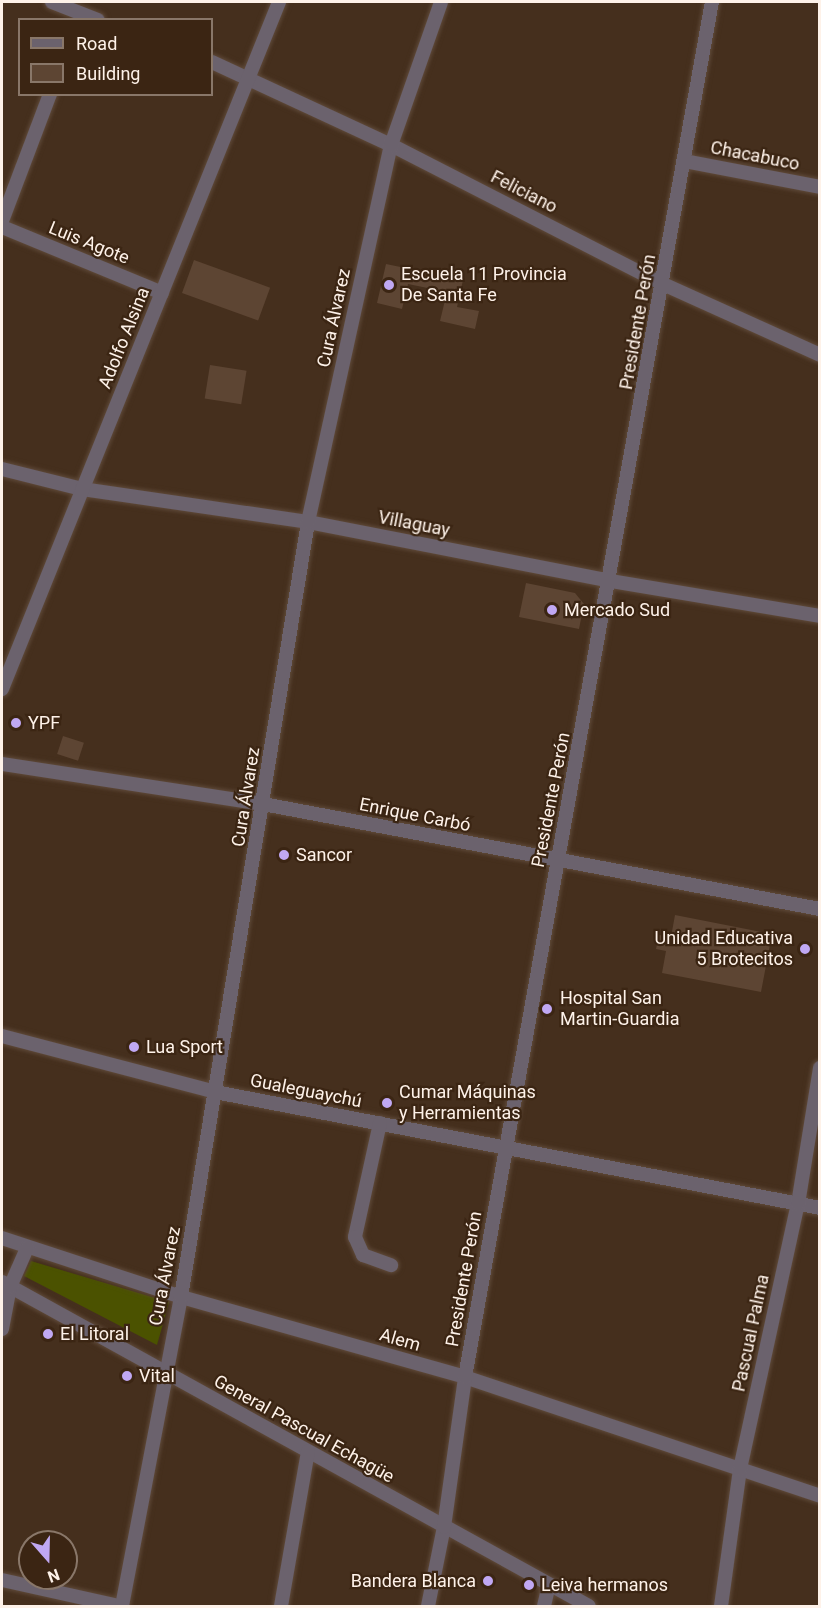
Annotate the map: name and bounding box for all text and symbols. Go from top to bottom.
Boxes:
legend [18,18,213,96]
text: Road [76,33,117,54]
text: Building [76,63,140,84]
street label: Chacabuco [709,137,801,175]
street label: Feliciano [487,166,561,218]
street label: Luis Agote [46,217,132,269]
street label: Presidente Perón [615,253,661,391]
place label: Escuela 11 Provincia De Santa Fe [401,264,567,306]
street label: Cura Álvarez [313,267,355,369]
marker: Escuela 11 Provincia De Santa Fe [382,278,396,292]
street label: Adolfo Alsina [94,284,154,392]
street label: Villaguay [376,506,452,542]
place label: Mercado Sud [564,599,670,621]
marker: Mercado Sud [545,603,559,617]
place label: YPF [28,712,60,734]
marker: YPF [9,716,23,730]
street label: Presidente Perón [527,731,575,869]
street label: Cura Álvarez [227,746,265,848]
street label: Enrique Carbó [358,794,472,836]
place label: Sancor [296,844,352,866]
marker: Sancor [277,848,291,862]
place label: Unidad Educativa 5 Brotecitos [654,928,793,970]
marker: Unidad Educativa 5 Brotecitos [798,942,812,956]
place label: Hospital San Martin-Guardia [560,988,679,1030]
marker: Hospital San Martin-Guardia [538,1000,556,1018]
place label: Lua Sport [146,1036,223,1058]
marker: Lua Sport [127,1040,141,1054]
street label: Gualeguaychú [248,1070,364,1112]
place label: Cumar Máquinas y Herramientas [399,1082,536,1124]
marker: Cumar Máquinas y Herramientas [380,1096,394,1110]
street label: Presidente Perón [441,1210,487,1348]
street label: Cura Álvarez [145,1225,185,1327]
street label: Pascual Palma [728,1272,774,1394]
place label: El Litoral [60,1323,129,1345]
street label: Alem [377,1324,423,1356]
marker: El Litoral [41,1327,55,1341]
place label: Vital [139,1365,175,1387]
marker: Vital [120,1369,134,1383]
street label: General Pascual Echagüe [210,1370,398,1488]
north arrow [18,1530,78,1590]
text: N [45,1565,62,1586]
place label: Bandera Blanca [351,1570,476,1592]
marker: Bandera Blanca [481,1574,495,1588]
place label: Leiva hermanos [541,1574,668,1596]
marker: Leiva hermanos [522,1578,536,1592]

